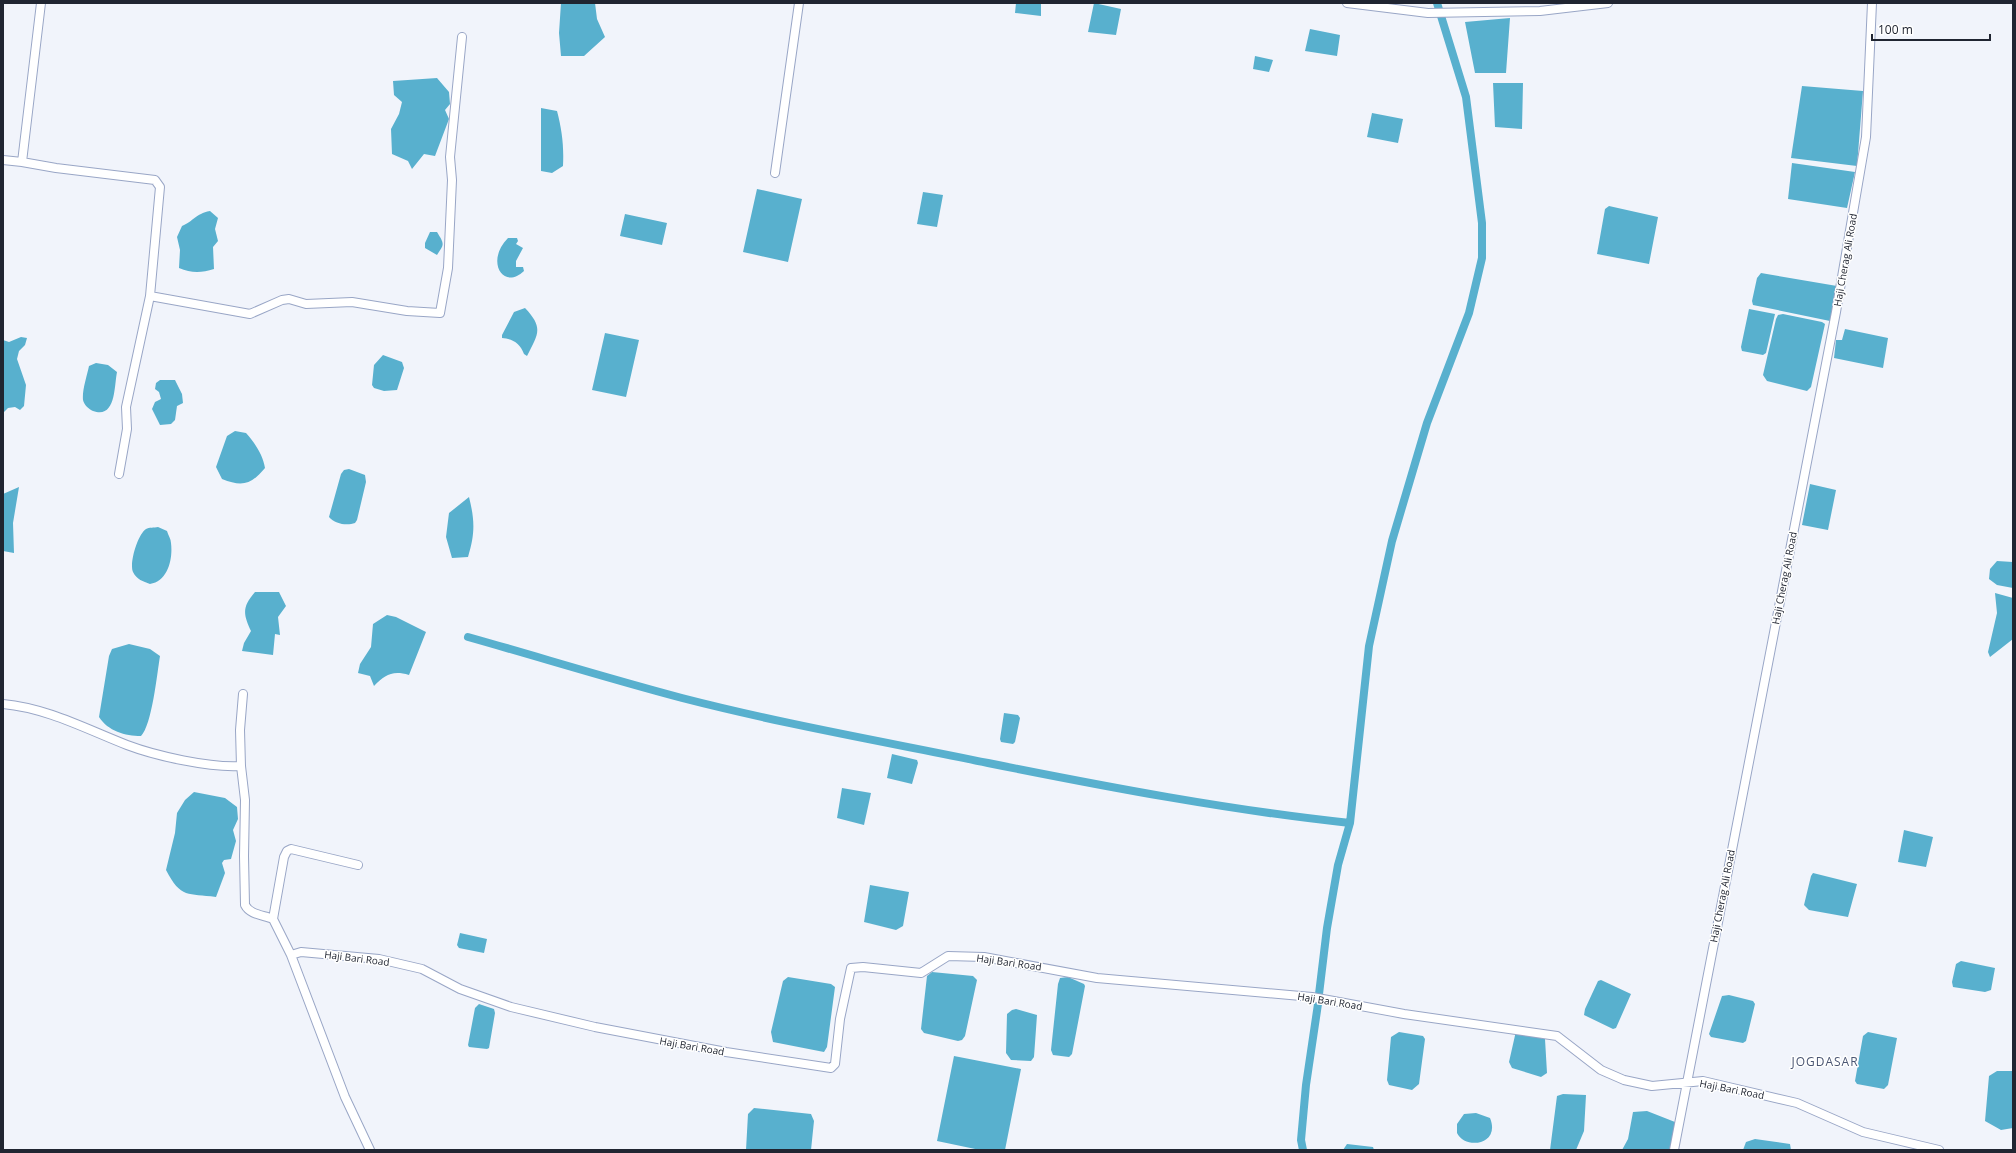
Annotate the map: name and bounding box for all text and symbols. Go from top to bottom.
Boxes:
scale bar [1872,16,1990,42]
text: 100 m [1878,21,1913,38]
street label: Haji Cherag Ali Road [1830,212,1860,308]
street label: Haji Cherag Ali Road [1768,530,1800,626]
street label: Haji Cherag Ali Road [1706,848,1738,944]
street label: Haji Bari Road [324,947,390,969]
street label: Haji Bari Road [976,950,1042,974]
street label: Haji Bari Road [1296,989,1364,1013]
street label: Haji Bari Road [658,1033,726,1059]
district label: JOGDASAR [1790,1053,1859,1070]
street label: Haji Bari Road [1698,1076,1766,1102]

